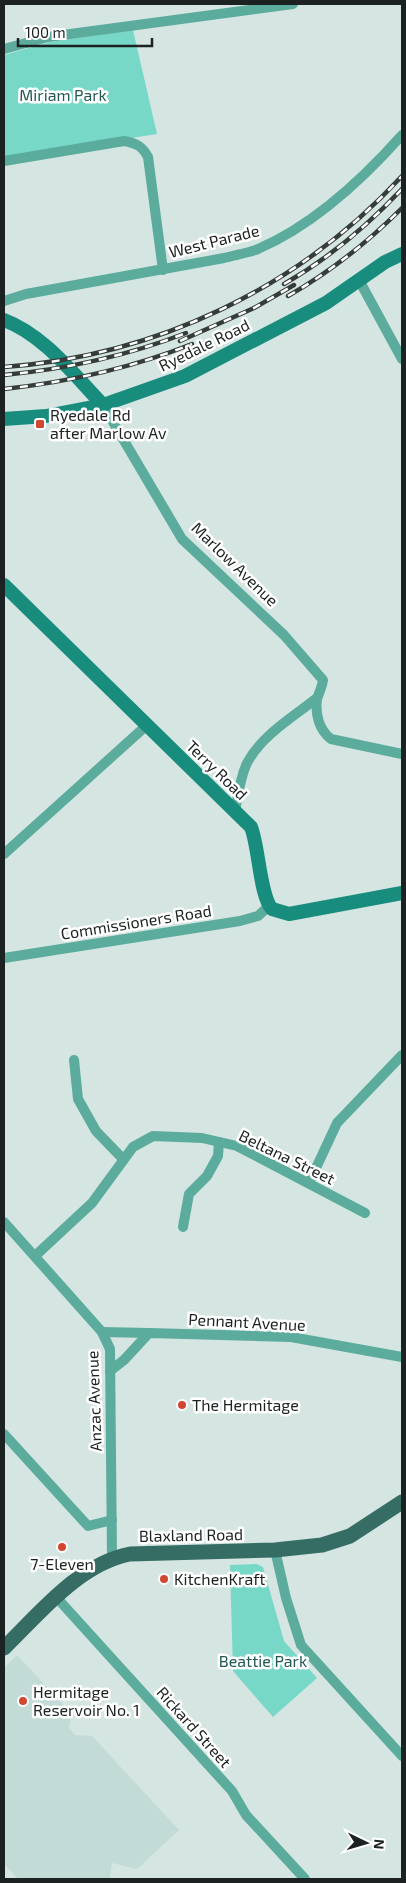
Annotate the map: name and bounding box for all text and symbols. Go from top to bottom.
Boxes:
scale bar [18,15,151,47]
text: 100 m [25,23,66,41]
park label: Miriam Park [19,85,107,104]
street label: West Parade [167,220,261,261]
street label: Ryedale Road [155,314,252,375]
place label: Ryedale Rd after Marlow Av [50,405,167,442]
marker: Ryedale Rd after Marlow Av [34,418,46,430]
street label: Marlow Avenue [188,518,282,610]
street label: Terry Road [183,736,252,803]
street label: Commissioners Road [59,900,213,943]
street label: Beltana Street [236,1125,338,1188]
street label: Pennant Avenue [188,1309,306,1334]
street label: Anzac Avenue [82,1350,105,1452]
place label: The Hermitage [192,1395,299,1414]
marker: The Hermitage [176,1399,188,1411]
street label: Blaxland Road [139,1524,243,1545]
marker: 7-Eleven [56,1541,68,1553]
place label: 7-Eleven [30,1554,94,1573]
place label: KitchenKraft [174,1569,265,1588]
marker: KitchenKraft [158,1573,170,1585]
park label: Beattie Park [219,1651,307,1670]
place label: Hermitage Reservoir No. 1 [33,1682,140,1719]
street label: Rickard Street [153,1682,236,1771]
marker: Hermitage Reservoir No. 1 [17,1695,29,1707]
north arrow [341,1818,391,1868]
text: N [371,1838,388,1850]

